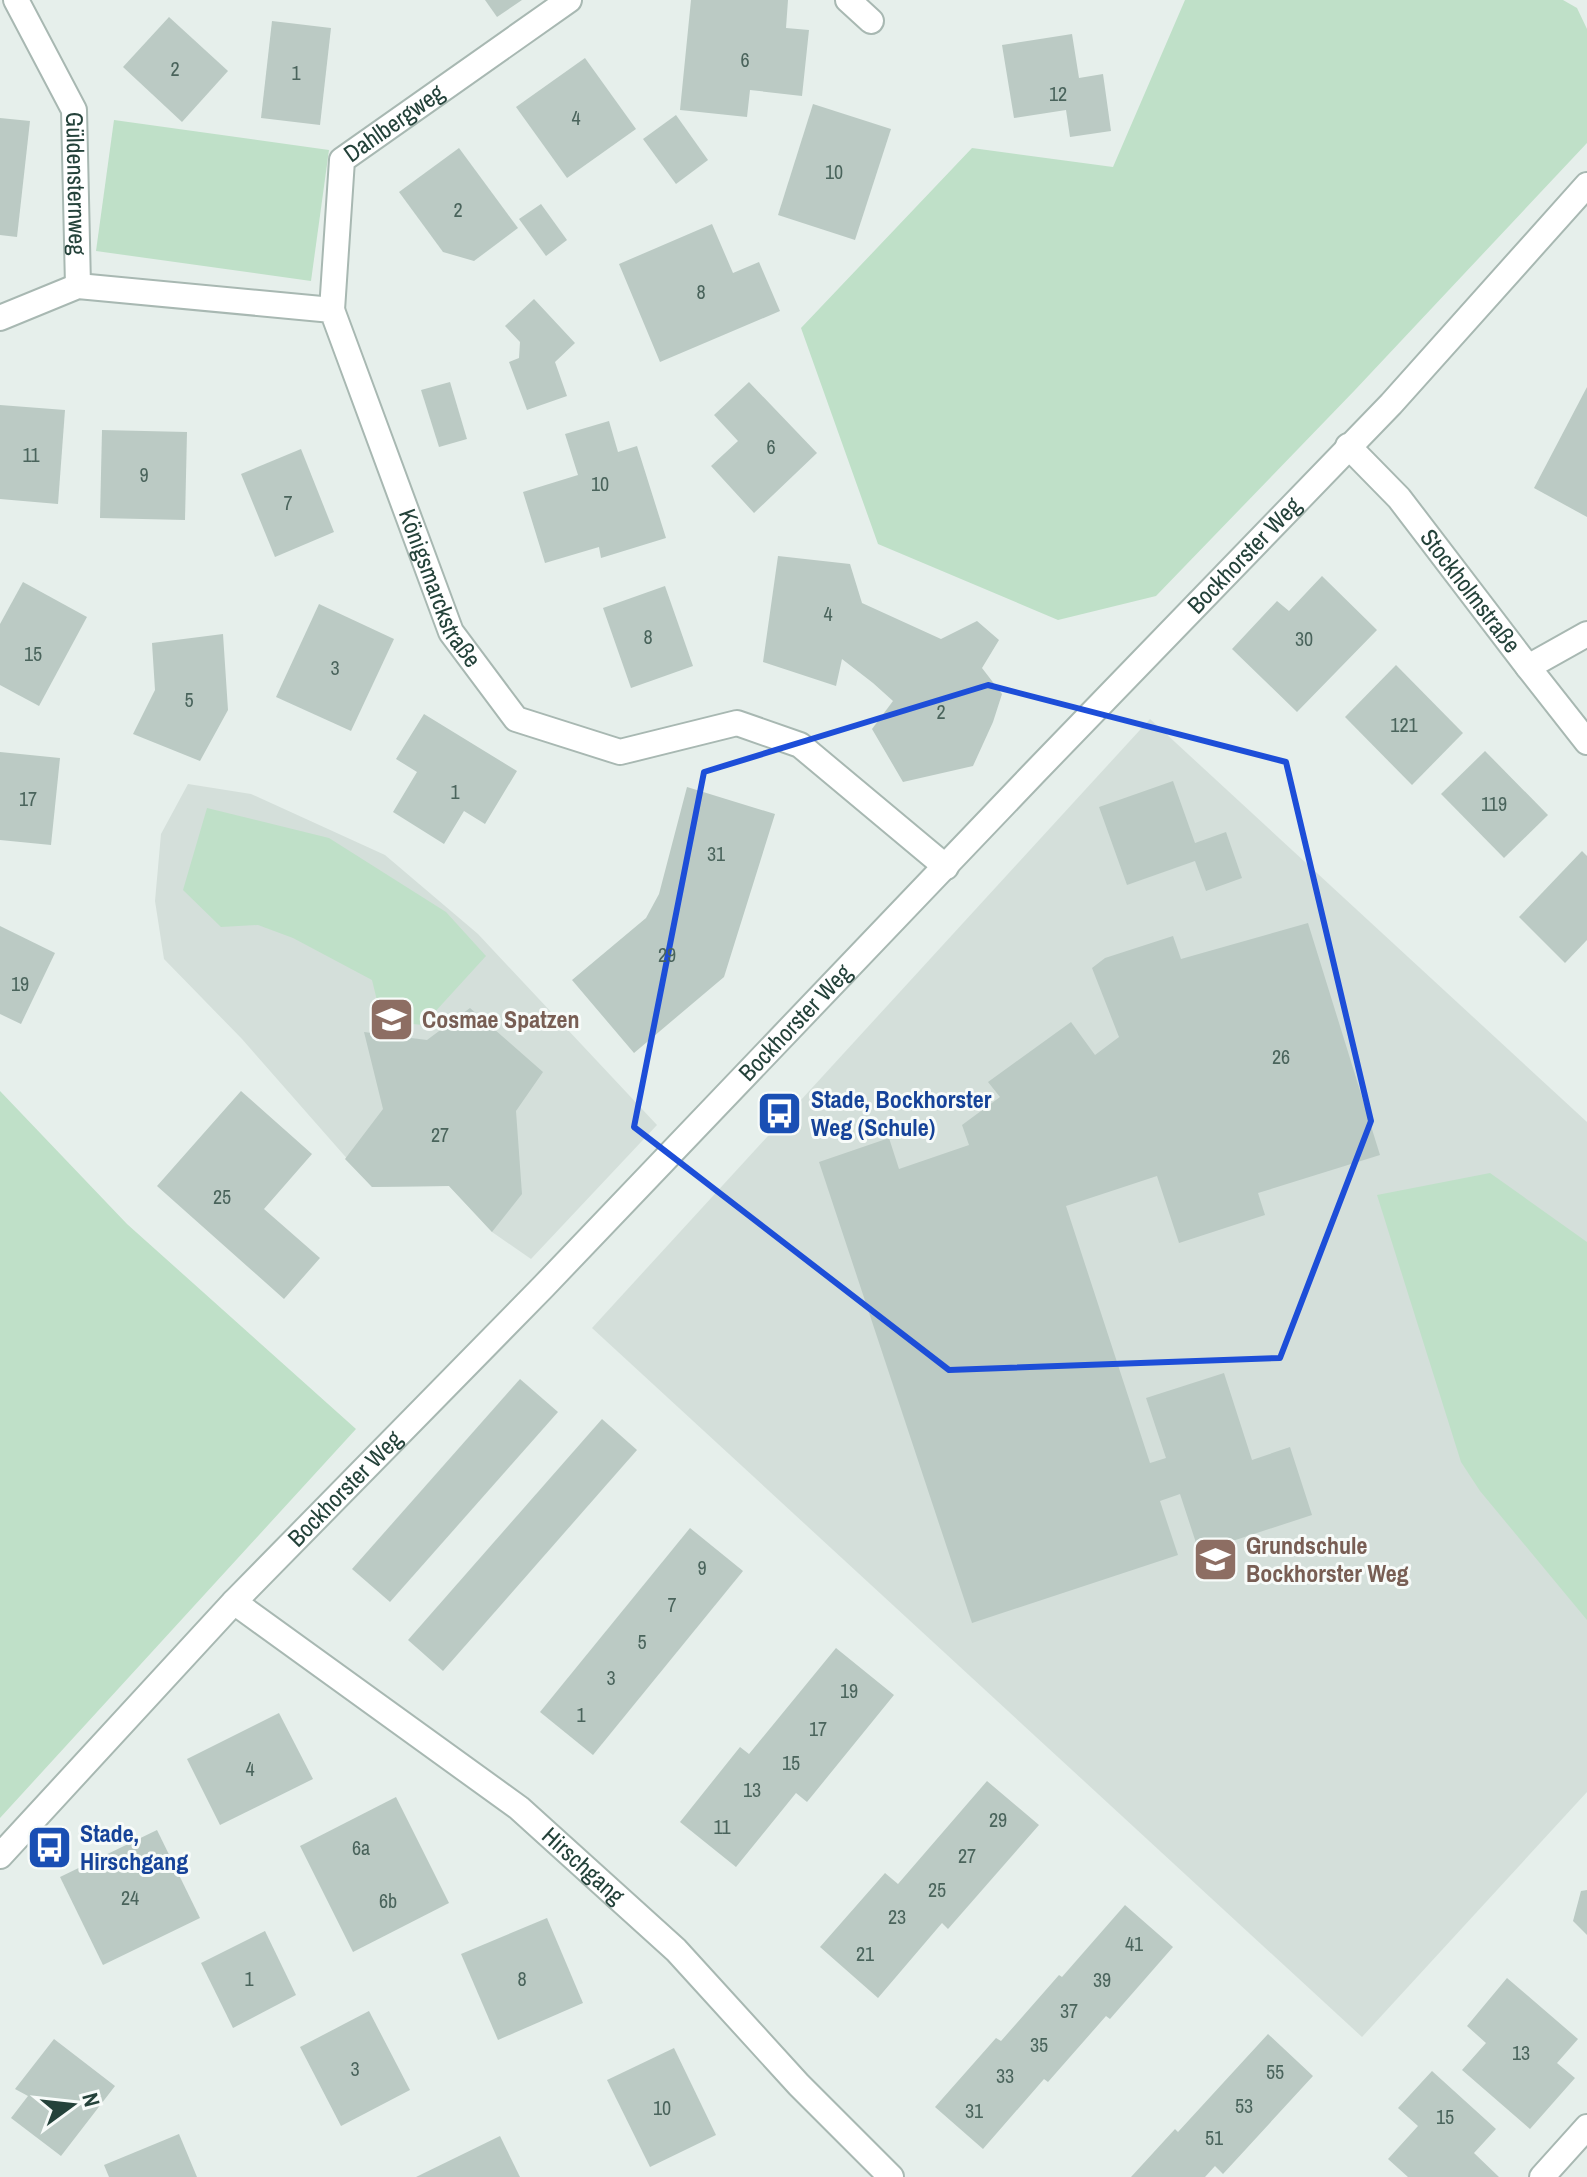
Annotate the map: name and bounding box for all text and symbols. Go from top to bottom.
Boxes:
house number: 6 [740,46,750,73]
house number: 2 [170,55,180,82]
house number: 1 [291,59,301,86]
street label: Dahlbergweg [337,76,450,169]
house number: 12 [1049,80,1067,107]
house number: 4 [571,104,581,131]
street label: Güldensternweg [59,112,94,256]
house number: 10 [825,158,843,185]
house number: 2 [453,196,463,223]
house number: 8 [696,278,706,305]
house number: 6 [766,433,776,460]
house number: 11 [22,441,40,468]
house number: 9 [139,461,149,488]
house number: 10 [591,470,609,497]
house number: 7 [283,489,293,516]
street label: Bockhorster Weg [1180,490,1308,620]
street label: Königsmarckstraße [392,504,489,674]
street label: Stockholmstraße [1413,522,1528,659]
house number: 4 [823,600,833,627]
house number: 8 [643,623,653,650]
house number: 30 [1295,625,1313,652]
house number: 15 [24,640,42,667]
house number: 3 [330,654,340,681]
house number: 5 [184,686,194,713]
house number: 2 [936,698,946,725]
house number: 121 [1390,711,1418,738]
house number: 1 [450,778,460,805]
house number: 17 [19,785,37,812]
house number: 119 [1481,790,1507,817]
house number: 31 [707,840,725,867]
house number: 29 [658,941,676,968]
street label: Bockhorster Weg [731,957,858,1088]
house number: 19 [11,970,29,997]
school or university icon: Cosmae Spatzen [367,996,415,1044]
place label: Cosmae Spatzen [422,1003,580,1035]
house number: 26 [1272,1043,1290,1070]
place label: Stade, Bockhorster Weg (Schule) [811,1083,992,1143]
bus stop icon: Stade, Bockhorster Weg (Schule) [756,1090,804,1138]
house number: 27 [431,1121,449,1148]
house number: 25 [213,1183,231,1210]
street label: Bockhorster Weg [280,1423,409,1553]
place label: Grundschule Bockhorster Weg [1246,1529,1409,1589]
school or university icon: Grundschule Bockhorster Weg [1191,1536,1239,1584]
house number: 9 [697,1554,707,1581]
house number: 7 [667,1591,677,1618]
house number: 5 [637,1628,647,1655]
house number: 3 [606,1664,616,1691]
house number: 19 [840,1677,858,1704]
house number: 1 [576,1701,586,1728]
house number: 17 [809,1715,827,1742]
house number: 15 [782,1749,800,1776]
house number: 4 [245,1755,255,1782]
house number: 13 [743,1776,761,1803]
house number: 29 [989,1806,1007,1833]
house number: 11 [713,1813,731,1840]
place label: Stade, Hirschgang [80,1817,188,1877]
street label: Hirschgang [536,1820,632,1911]
bus stop icon: Stade, Hirschgang [25,1824,73,1872]
house number: 6a [352,1834,370,1861]
house number: 27 [958,1842,976,1869]
house number: 25 [928,1876,946,1903]
house number: 24 [121,1884,139,1911]
house number: 6b [379,1887,397,1914]
house number: 23 [888,1903,906,1930]
house number: 41 [1125,1930,1143,1957]
house number: 21 [856,1940,874,1967]
house number: 1 [244,1965,254,1992]
house number: 8 [517,1965,527,1992]
house number: 39 [1093,1966,1111,1993]
house number: 37 [1060,1997,1078,2024]
house number: 35 [1030,2031,1048,2058]
house number: 13 [1512,2039,1530,2066]
house number: 3 [350,2055,360,2082]
house number: 55 [1266,2058,1284,2085]
house number: 33 [996,2062,1014,2089]
north arrow [32,2065,112,2145]
text: N [75,2090,107,2110]
house number: 53 [1235,2092,1253,2119]
house number: 10 [653,2094,671,2121]
house number: 31 [965,2097,983,2124]
house number: 15 [1436,2103,1454,2130]
house number: 51 [1205,2124,1223,2151]

